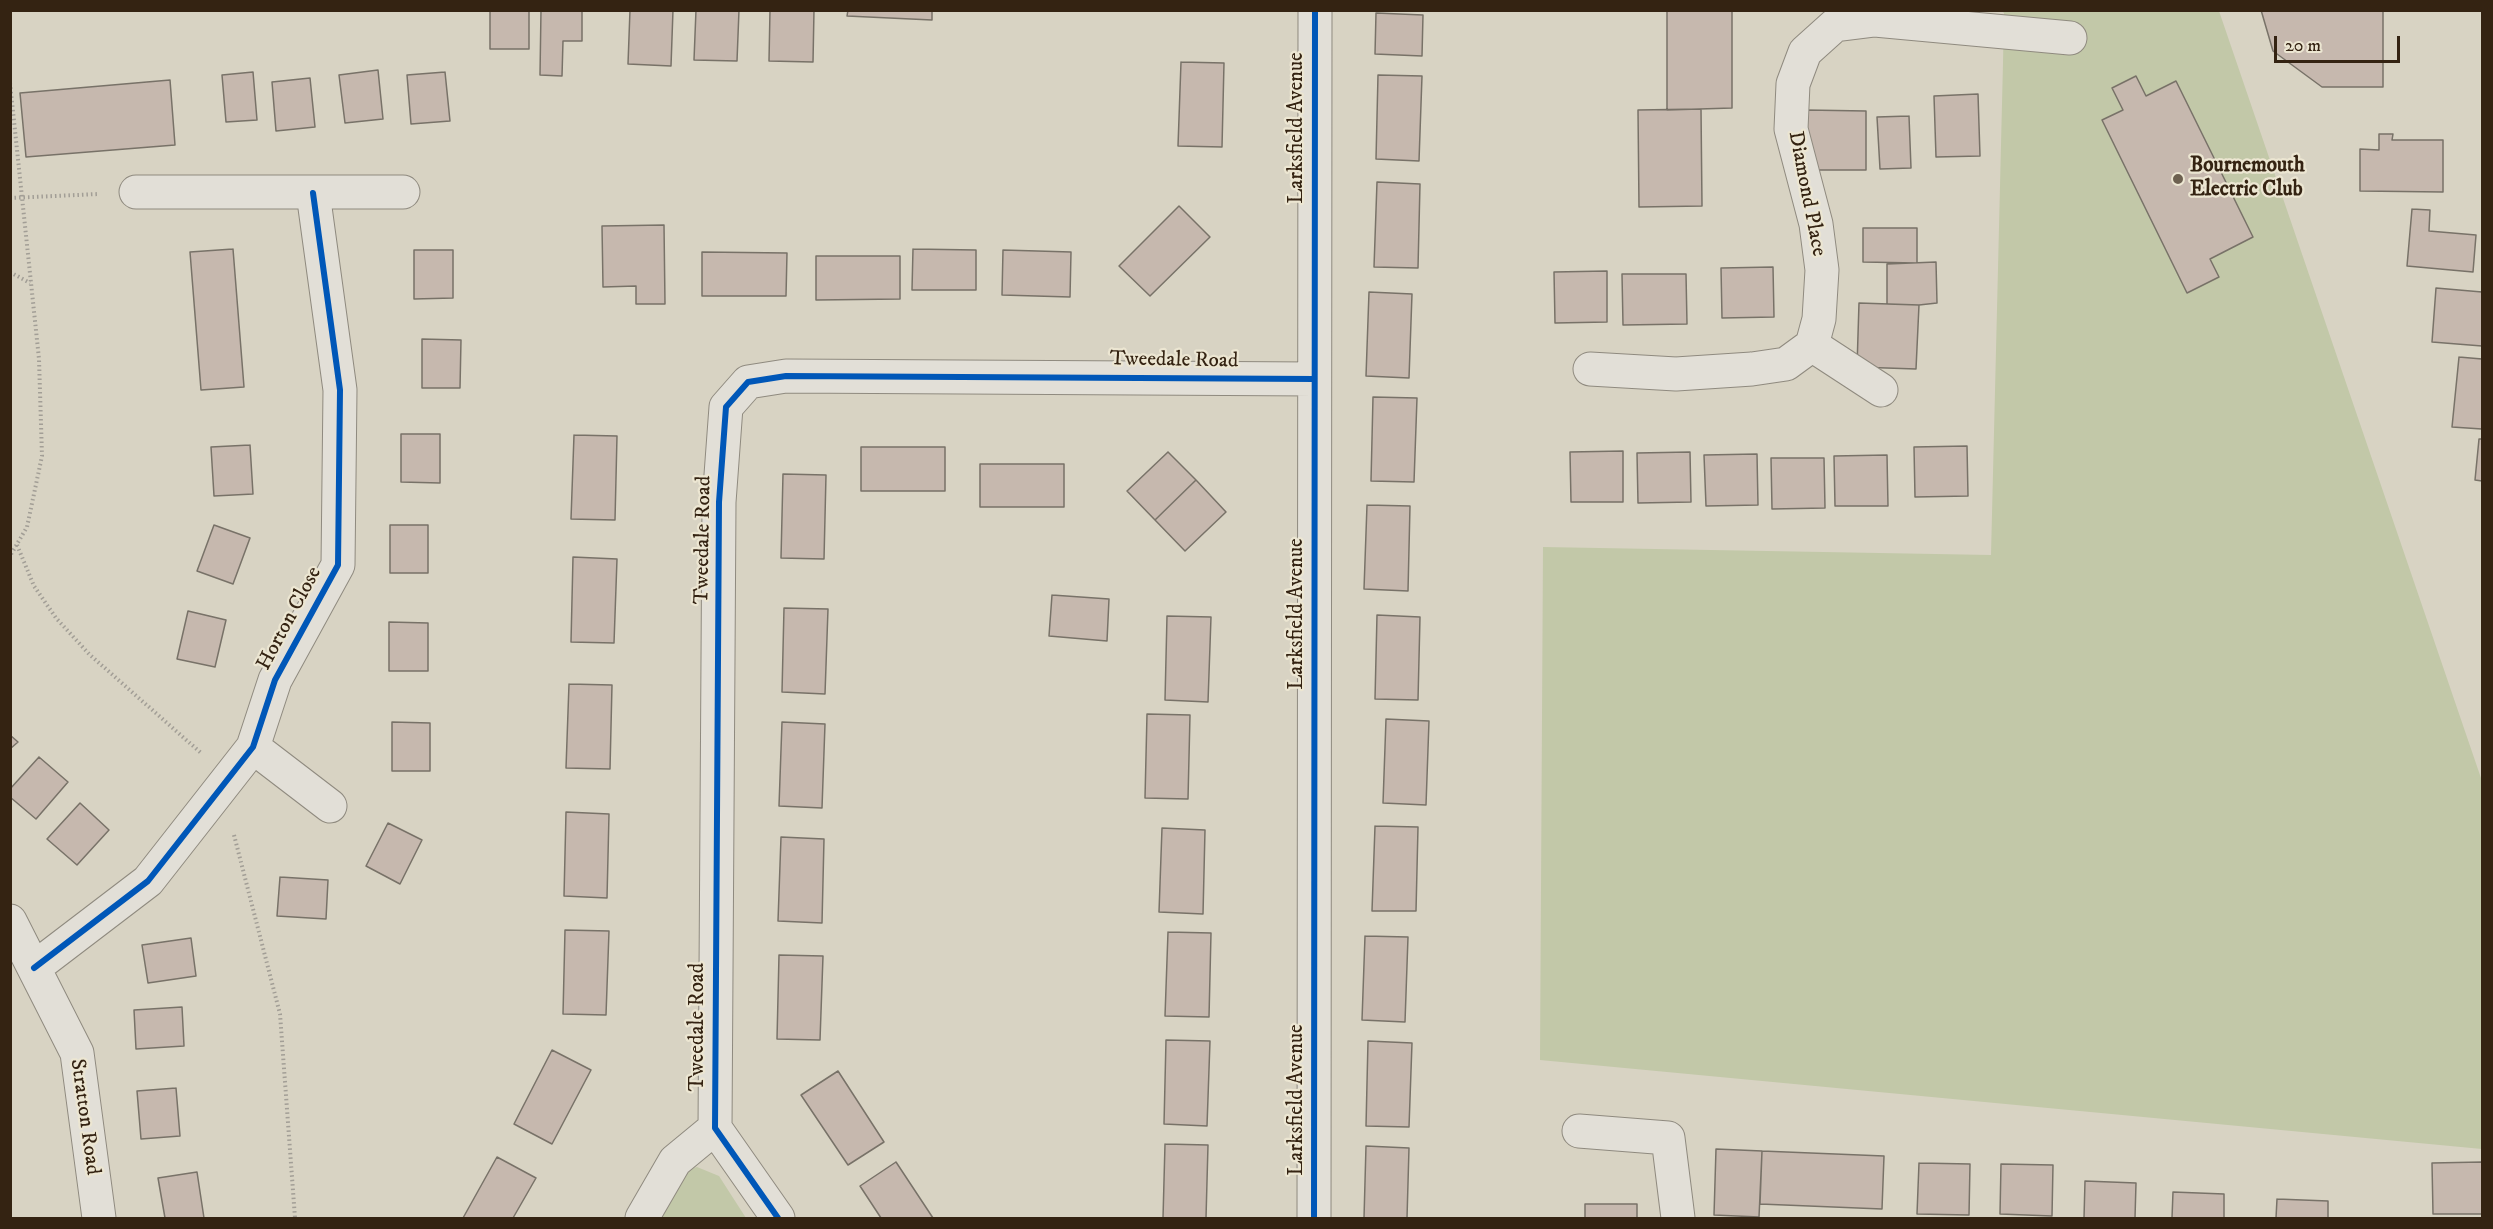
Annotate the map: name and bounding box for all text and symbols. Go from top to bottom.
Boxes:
scale bar [2277,24,2403,62]
text: 20 m [2285,35,2321,57]
street label: Larksfield Avenue [1285,52,1311,204]
street label: Diamond Place [1782,129,1830,259]
place label: Bournemouth Electric Club [2190,154,2305,204]
marker: Bournemouth Electric Club [2171,172,2185,186]
street label: Tweedale Road [1110,347,1238,375]
street label: Tweedale Road [690,476,718,604]
street label: Larksfield Avenue [1285,538,1311,690]
street label: Horton Close [252,563,328,675]
street label: Tweedale Road [686,963,712,1091]
street label: Larksfield Avenue [1285,1024,1311,1176]
street label: Stratton Road [63,1057,105,1177]

